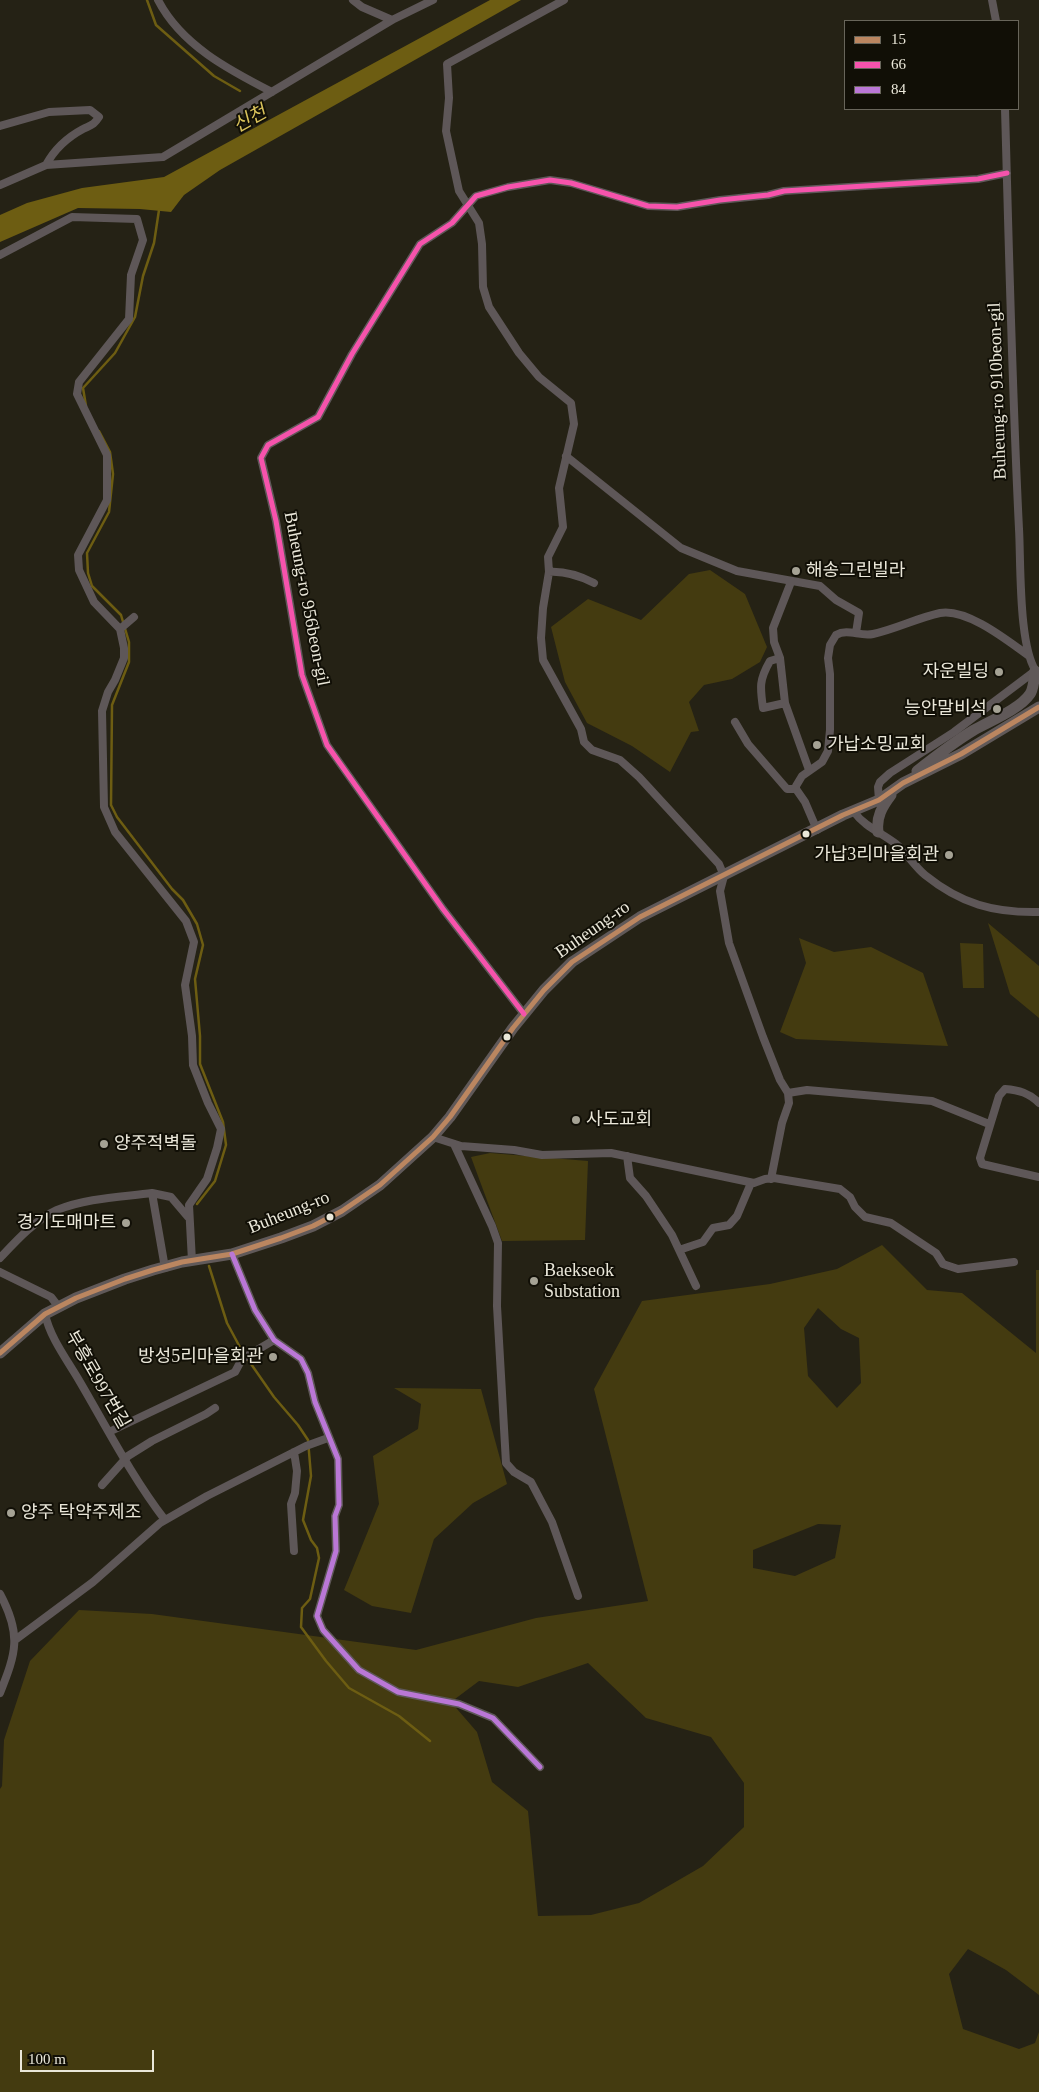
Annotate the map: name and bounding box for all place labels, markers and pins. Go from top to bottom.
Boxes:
place label: 해송그린빌라 [806,560,905,582]
marker: 해송그린빌라 [790,565,802,577]
place label: 자운빌딩 [923,661,989,683]
marker: 자운빌딩 [993,666,1005,678]
place label: 능안말비석 [904,698,987,720]
marker: 능안말비석 [991,703,1003,715]
place label: 가납소밍교회 [827,734,926,756]
marker: 가납소밍교회 [811,739,823,751]
unlabelled marker [801,829,811,839]
place label: 가납3리마을회관 [814,844,939,866]
marker: 가납3리마을회관 [943,849,955,861]
unlabelled marker [502,1032,512,1042]
place label: 사도교회 [586,1109,652,1131]
marker: 사도교회 [570,1114,582,1126]
place label: 양주적벽돌 [114,1133,197,1155]
marker: 양주적벽돌 [98,1138,110,1150]
place label: 경기도매마트 [17,1212,116,1234]
unlabelled marker [325,1212,335,1222]
marker: 경기도매마트 [120,1217,132,1229]
place label: Baekseok Substation [544,1260,620,1302]
marker: Baekseok Substation [528,1275,540,1287]
place label: 방성5리마을회관 [138,1346,263,1368]
marker: 방성5리마을회관 [267,1351,279,1363]
place label: 양주 탁약주제조 [21,1502,141,1524]
marker: 양주 탁약주제조 [5,1507,17,1519]

